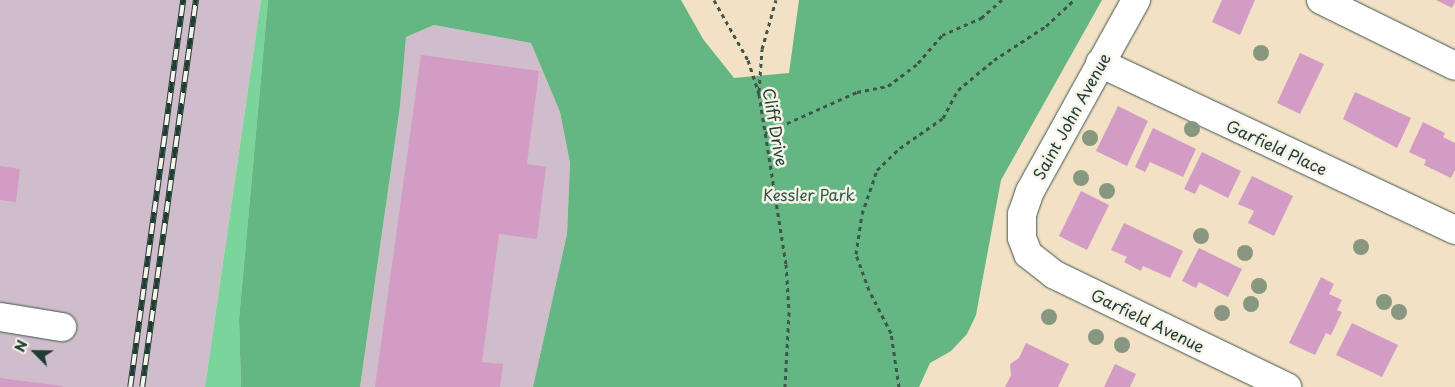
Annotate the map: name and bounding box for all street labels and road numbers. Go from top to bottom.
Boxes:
street label: Saint John Avenue [1028,49,1114,183]
street label: Cliff Drive [760,86,792,168]
street label: Garfield Place [1223,115,1331,179]
street label: Garfield Avenue [1088,284,1208,356]

